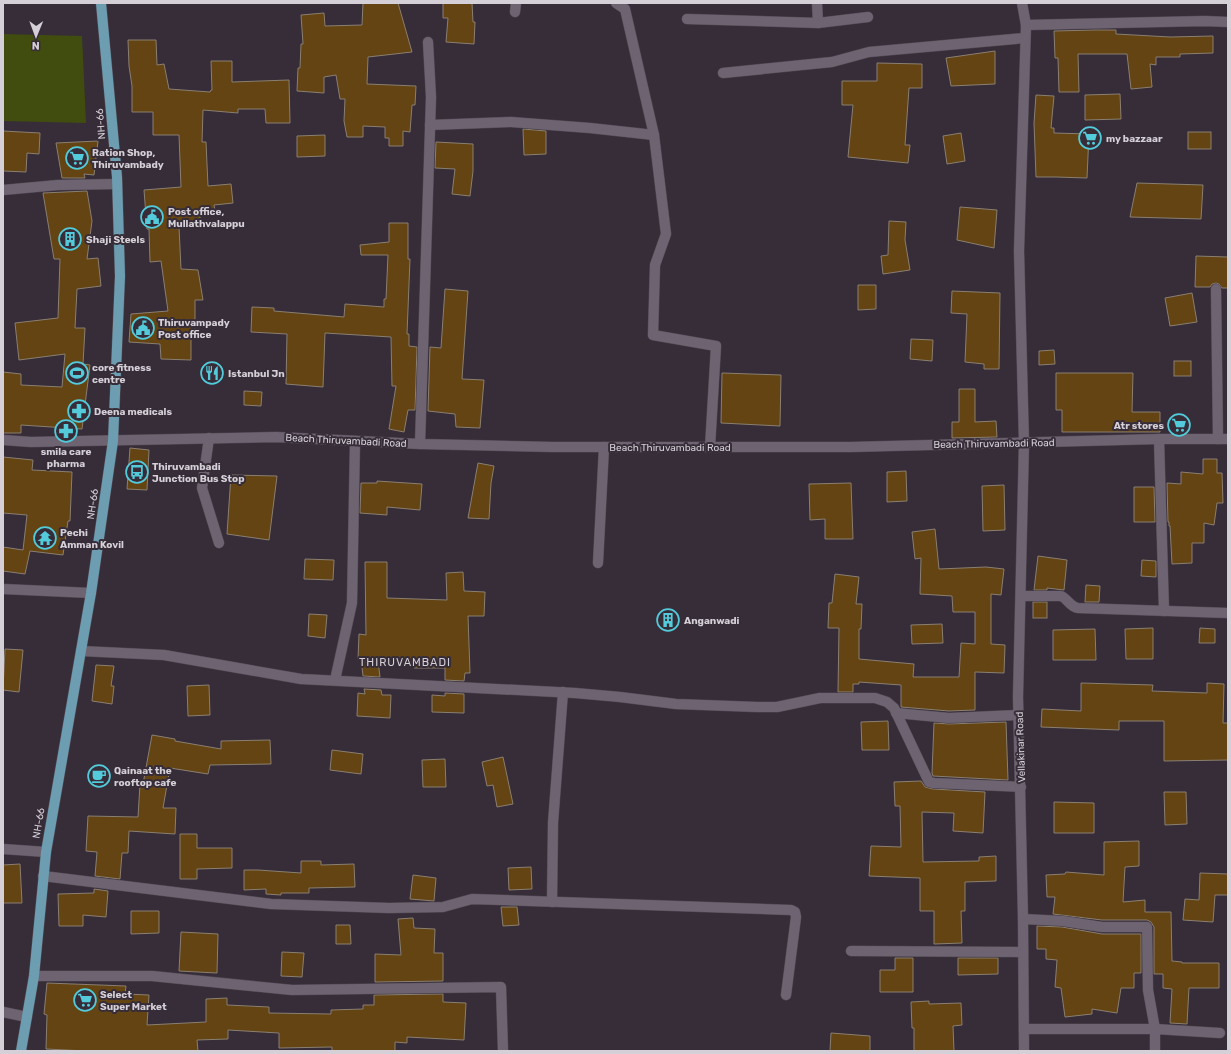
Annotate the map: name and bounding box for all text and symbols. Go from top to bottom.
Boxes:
north arrow [16,16,56,56]
text: N [32,39,40,52]
street label: NH-66 [94,108,108,140]
supermarket icon: my bazzaar [1077,125,1103,151]
place label: my bazzaar [1106,133,1163,145]
supermarket icon: Ration Shop, Thiruvambady [64,145,90,171]
place label: Ration Shop, Thiruvambady [92,147,164,171]
public building icon: Post office, Mullathvalappu [139,204,165,230]
place label: Post office, Mullathvalappu [168,206,245,230]
building icon: Shaji Steels [57,226,83,252]
place label: Shaji Steels [86,234,145,246]
public building icon: Thiruvampady Post office [130,315,156,341]
place label: Thiruvampady Post office [158,317,230,341]
sports icon: core fitness centre [64,360,90,386]
restaurant icon: Istanbul Jn [199,360,225,386]
place label: core fitness centre [92,362,152,386]
place label: Istanbul Jn [228,368,285,380]
pharmacy icon: Deena medicals [66,398,92,424]
place label: Deena medicals [94,406,172,418]
supermarket icon: Atr stores [1166,412,1192,438]
pharmacy icon: smila care pharma [53,418,79,444]
place label: Atr stores [1114,420,1164,432]
street label: Beach Thiruvambadi Road [285,432,407,450]
street label: Beach Thiruvambadi Road [933,437,1055,451]
street label: Beach Thiruvambadi Road [609,442,731,454]
place label: smila care pharma [41,446,91,470]
bus stop icon: Thiruvambadi Junction Bus Stop [124,459,150,485]
place label: Thiruvambadi Junction Bus Stop [152,461,244,485]
street label: NH-66 [85,488,101,520]
temple icon: Pechi Amman Kovil [32,525,58,551]
place label: Pechi Amman Kovil [60,527,124,551]
building icon: Anganwadi [655,607,681,633]
place label: Anganwadi [684,615,740,627]
district label: THIRUVAMBADI [359,656,451,669]
street label: Vellakinar Road [1014,711,1028,783]
cafe icon: Qainaat the rooftop cafe [86,763,112,789]
place label: Qainaat the rooftop cafe [114,765,176,789]
street label: NH-66 [30,807,48,839]
supermarket icon: Select Super Market [72,987,98,1013]
place label: Select Super Market [100,989,167,1013]

